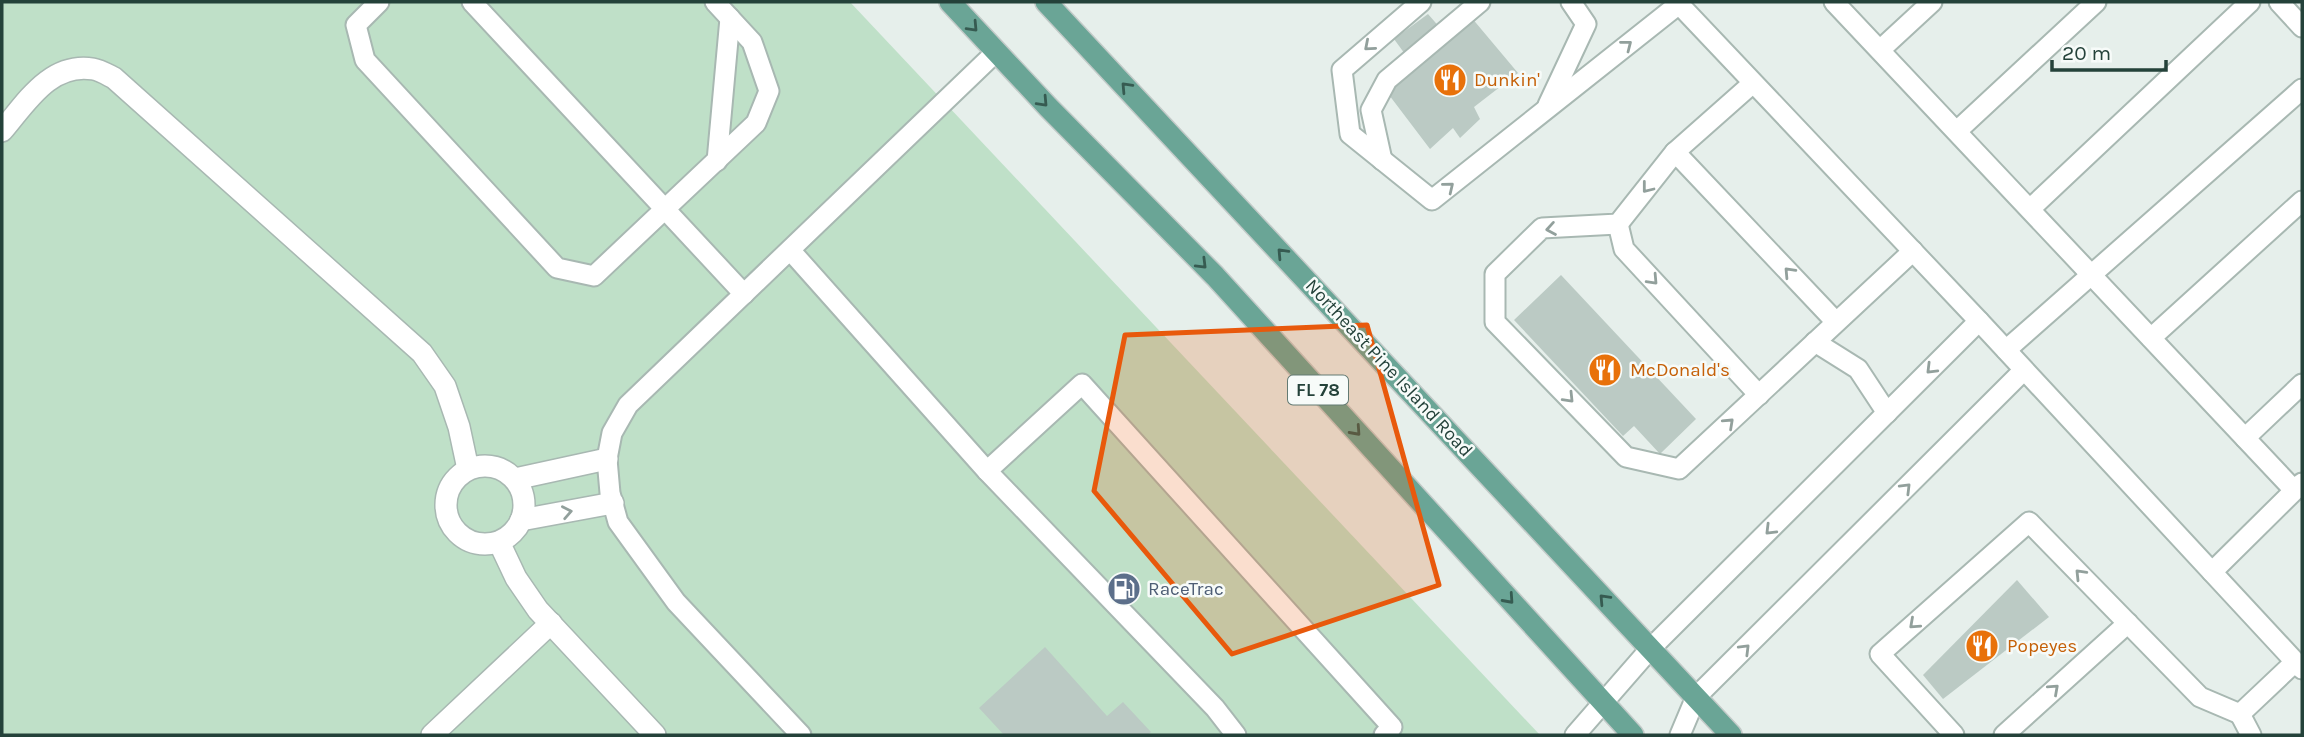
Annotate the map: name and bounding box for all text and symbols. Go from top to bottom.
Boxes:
one-way arrow [965,19,977,32]
scale bar [2052,28,2166,72]
one-way arrow [1365,38,1378,50]
one-way arrow [1618,41,1631,53]
text: 20 m [2062,41,2111,65]
restaurant icon: Dunkin' [1431,61,1469,99]
place label: Dunkin' [1474,69,1540,91]
one-way arrow [1122,82,1135,95]
one-way arrow [1034,93,1047,106]
one-way arrow [1643,179,1655,192]
one-way arrow [1441,182,1453,195]
one-way arrow [1545,221,1556,236]
one-way arrow [1278,248,1290,261]
one-way arrow [1194,255,1207,268]
one-way arrow [1785,268,1798,281]
one-way arrow [1644,272,1657,285]
street label: Northeast Pine Island Road [1301,275,1477,461]
restaurant icon: McDonald's [1586,351,1624,389]
place label: McDonald's [1630,359,1730,381]
one-way arrow [1926,361,1939,374]
road number: FL 78 [1288,376,1348,404]
one-way arrow [1560,390,1573,403]
one-way arrow [1721,418,1734,431]
one-way arrow [1348,423,1360,436]
one-way arrow [1897,483,1910,496]
one-way arrow [561,505,573,520]
one-way arrow [1765,522,1778,535]
one-way arrow [2076,569,2089,582]
fuel station icon: RaceTrac [1105,570,1143,608]
place label: RaceTrac [1148,578,1224,600]
one-way arrow [1501,591,1514,604]
one-way arrow [1599,594,1612,607]
one-way arrow [1909,616,1922,629]
restaurant icon: Popeyes [1963,627,2001,665]
place label: Popeyes [2007,635,2077,657]
one-way arrow [1736,644,1749,657]
one-way arrow [2046,685,2059,698]

